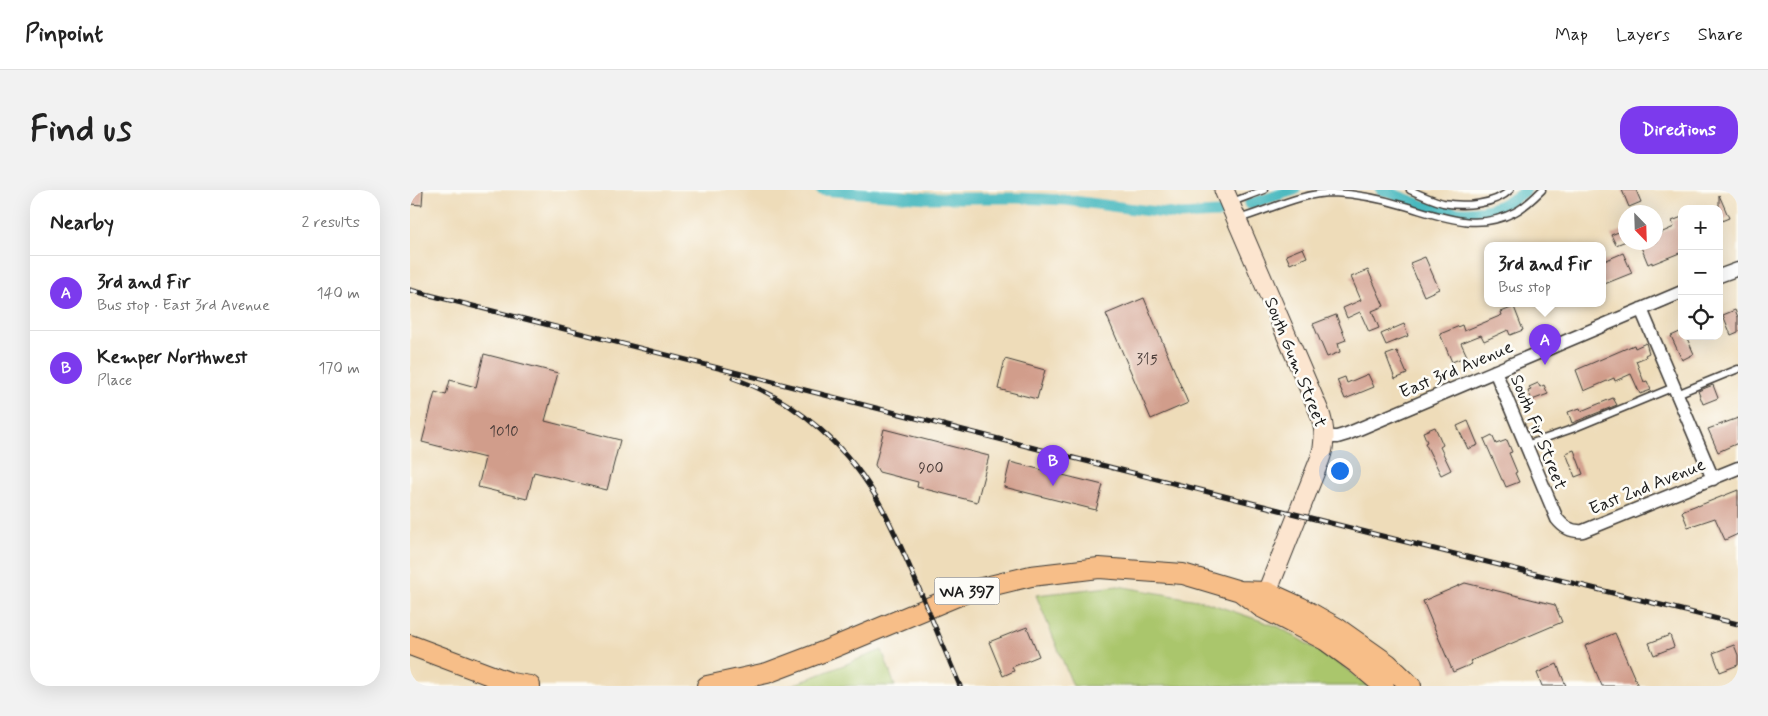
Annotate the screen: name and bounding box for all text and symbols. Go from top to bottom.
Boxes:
text: Pinpoint [25,19,103,50]
text: Map [1555,23,1588,47]
text: Layers [1616,23,1670,47]
text: Share [1698,23,1743,47]
button: Directions [1620,106,1738,154]
text: Find us [30,107,132,153]
north arrow [1618,205,1663,250]
map controls [1678,205,1723,340]
button: + [1678,205,1723,250]
text: Nearby [50,209,114,237]
text: 2 results [302,212,360,233]
popup [1484,242,1606,307]
button: − [1678,250,1723,295]
text: 3rd and Fir [1498,252,1592,277]
text: 3rd and Fir [97,270,190,295]
text: Bus stop [1498,277,1551,298]
text: A [61,283,71,304]
text: 140 m [316,283,360,304]
street label: South Gum Street [1258,294,1332,431]
text: Bus stop · East 3rd Avenue [97,295,270,316]
button: locate [1678,295,1723,340]
pin: A [1529,324,1561,365]
street label: East 3rd Avenue [1396,335,1517,405]
text: Kemper Northwest [97,345,247,370]
house number: 315 [1136,350,1158,370]
text: B [61,358,71,379]
text: 170 m [318,358,360,379]
text: Place [97,370,132,391]
street label: South Fir Street [1504,371,1572,494]
house number: 1010 [489,422,519,442]
pin: B [1037,445,1069,486]
street label: East 2nd Avenue [1586,453,1709,521]
your location [1327,458,1353,484]
house number: 900 [919,459,943,479]
road number: WA 397 [934,578,1000,604]

